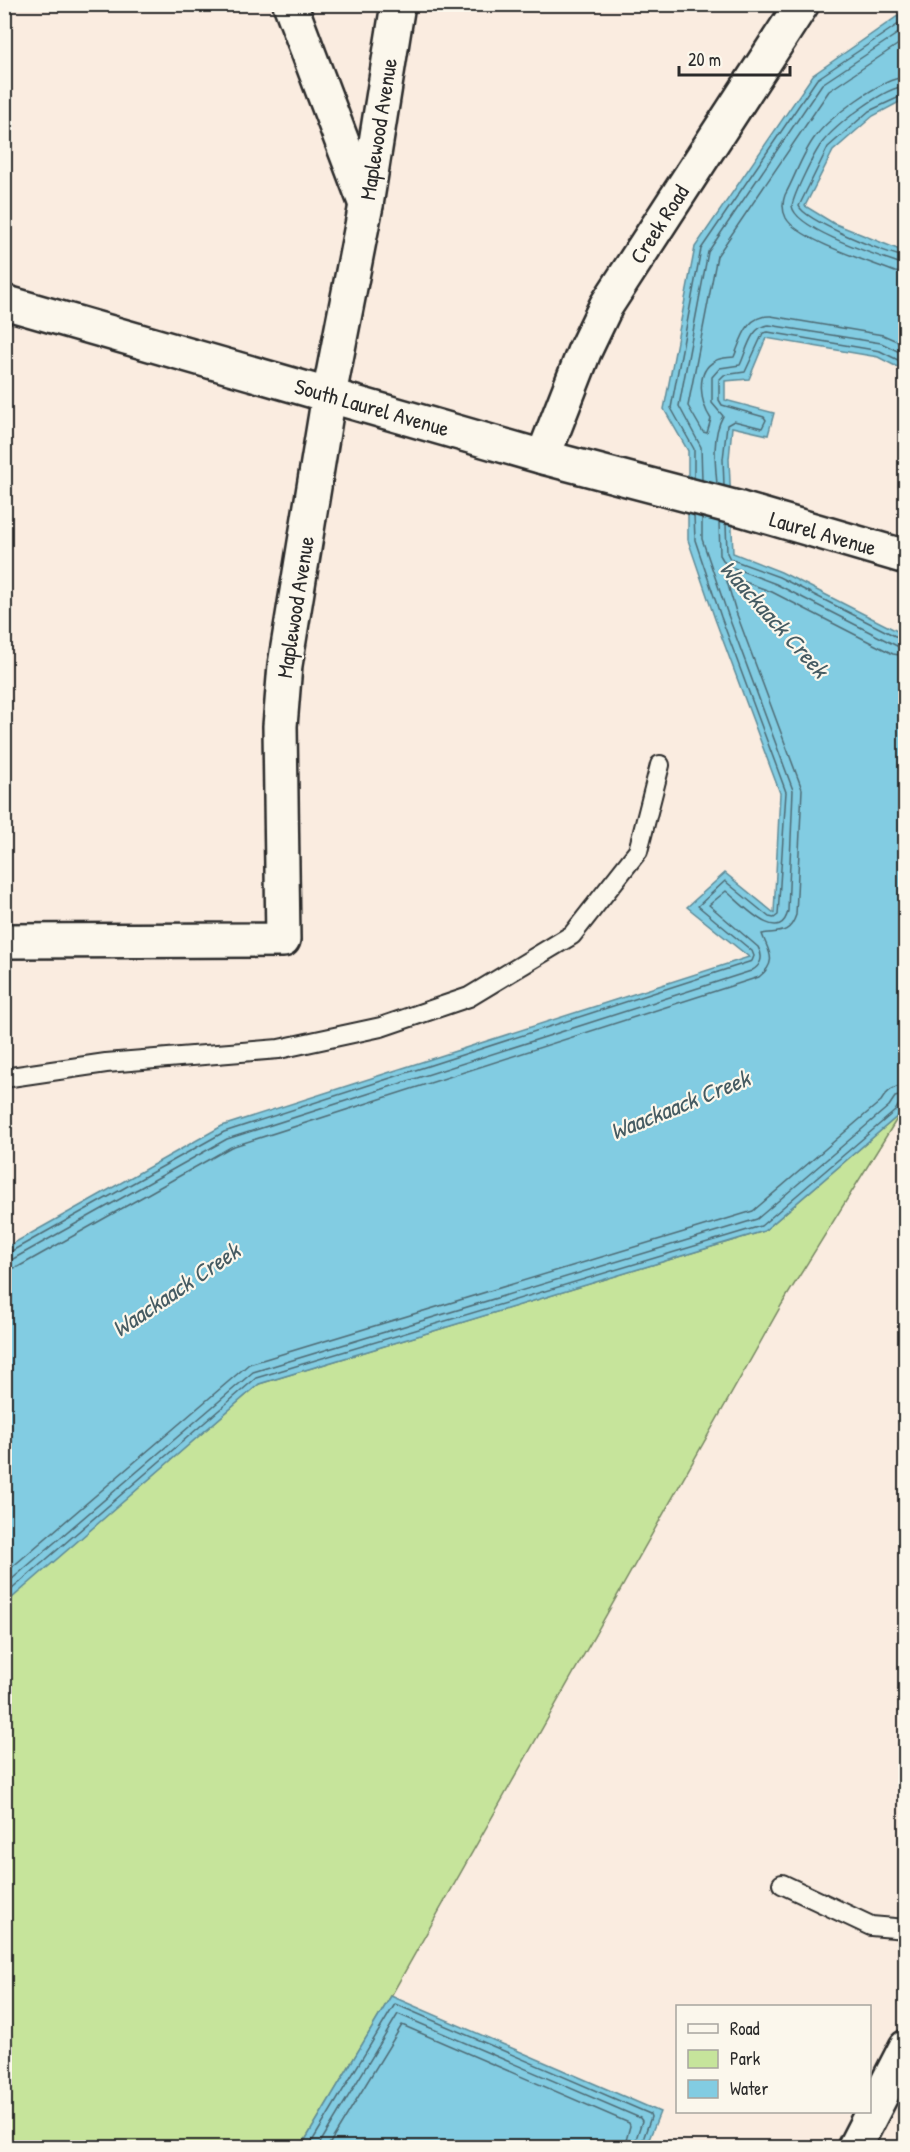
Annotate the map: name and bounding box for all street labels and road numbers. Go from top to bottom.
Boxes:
street label: Maplewood Avenue [352,56,404,202]
street label: Creek Road [622,178,696,269]
street label: South Laurel Avenue [291,371,453,443]
street label: Laurel Avenue [766,503,880,563]
street label: Maplewood Avenue [269,534,321,680]

